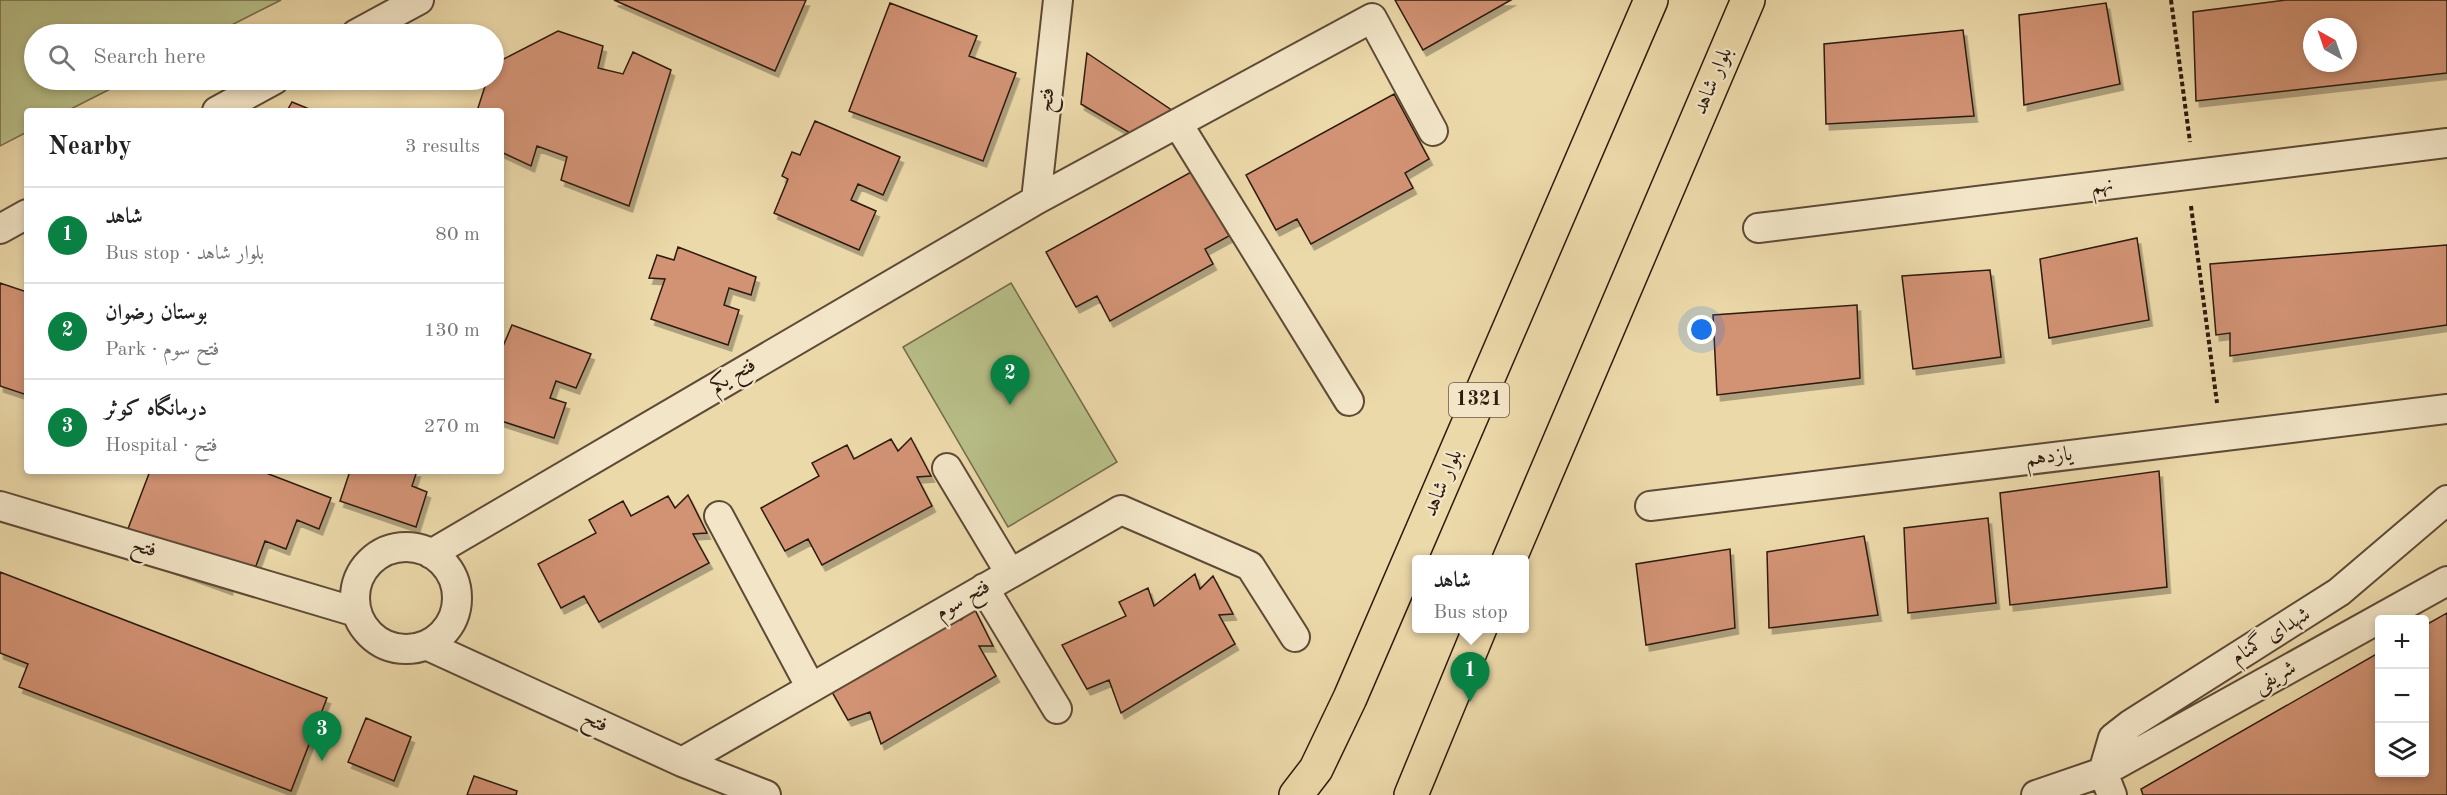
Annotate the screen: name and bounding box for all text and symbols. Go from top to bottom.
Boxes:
north arrow [2303,18,2357,72]
search box [24,24,504,90]
icon: search [45,41,78,74]
street label: بلوار شاهد [1689,44,1737,118]
text: Search here [93,46,206,68]
street label: فتح [1035,87,1066,114]
text: Nearby [48,134,132,160]
text: 3 results [405,137,480,157]
street label: نهم [2090,174,2115,206]
text: شاهد [105,206,143,228]
text: 1 [62,225,73,245]
text: 80 m [435,225,480,245]
text: Bus stop · بلوار شاهد [105,244,264,264]
text: بوستان رضوان [105,302,208,324]
your location [1687,315,1716,344]
text: 2 [62,321,73,341]
text: 130 m [424,321,480,341]
text: Park · فتح سوم [105,340,219,360]
street label: فتح یکم [705,353,764,404]
pin: 2 [990,356,1030,405]
road number: 1321 [1449,383,1509,417]
text: درمانگاه کوثر [105,398,207,420]
text: 3 [62,417,73,437]
text: 270 m [424,417,480,437]
text: Hospital · فتح [105,436,218,456]
street label: یازدهم [2024,444,2076,478]
street label: بلوار شاهد [1419,446,1467,520]
street label: فتح [127,534,159,568]
popup [1412,555,1529,633]
text: شاهد [1433,570,1471,592]
street label: فتح سوم [932,576,997,630]
street label: شهدای گمنام [2225,599,2317,673]
text: Bus stop [1433,603,1508,623]
map controls [2375,615,2429,777]
button: + [2375,615,2429,669]
pin: 1 [1450,652,1490,702]
street label: شریفی [2251,657,2301,700]
button: − [2375,669,2429,723]
street label: فتح [577,707,611,743]
pin: 3 [302,712,342,761]
button: layers [2375,723,2429,777]

